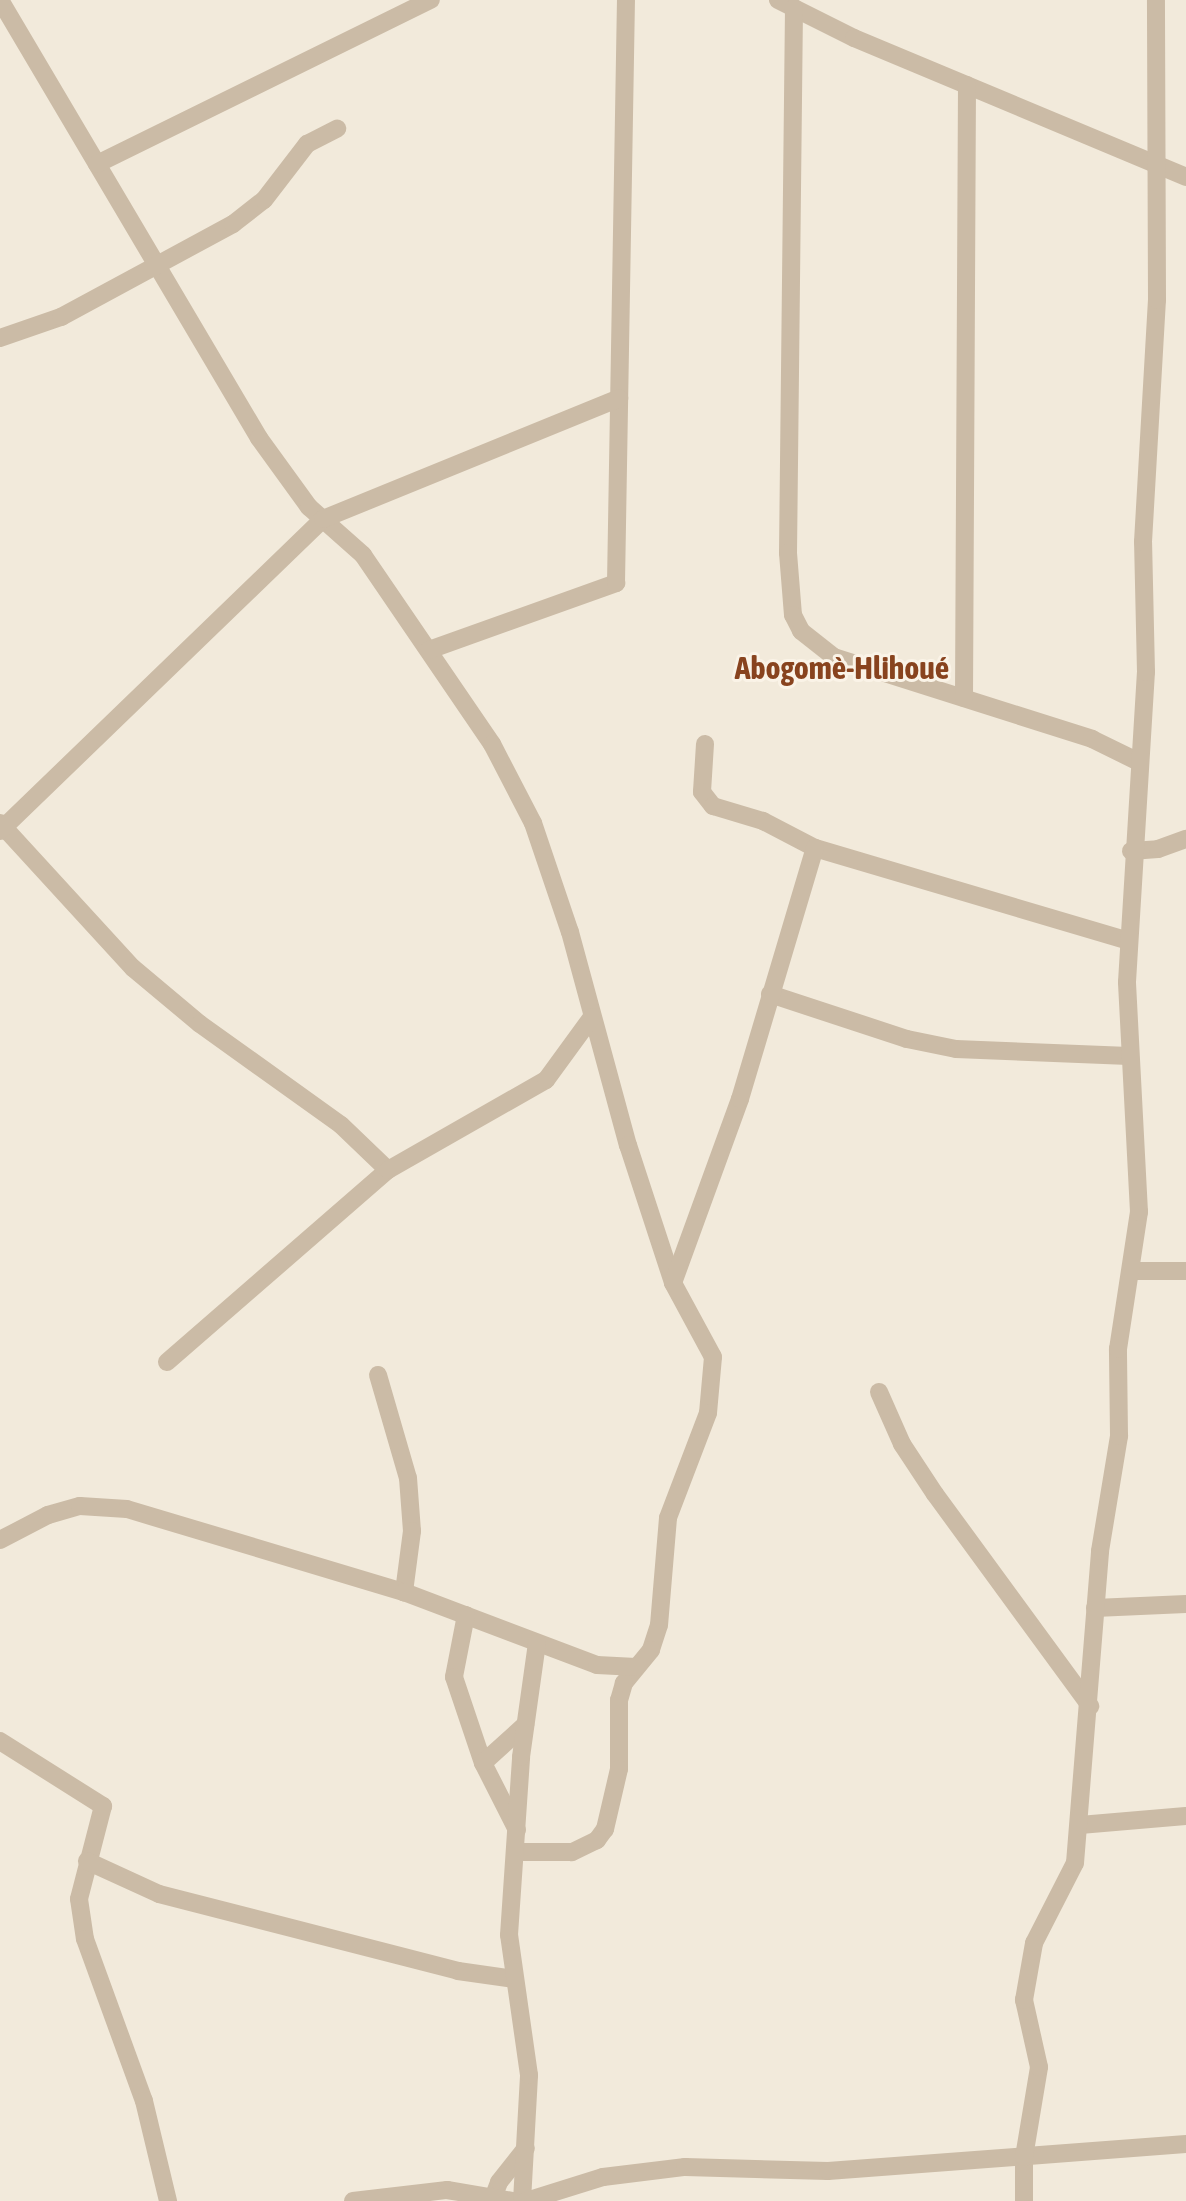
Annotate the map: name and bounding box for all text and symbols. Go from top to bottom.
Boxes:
district label: Abogomè-Hlihoué [735,649,949,687]

